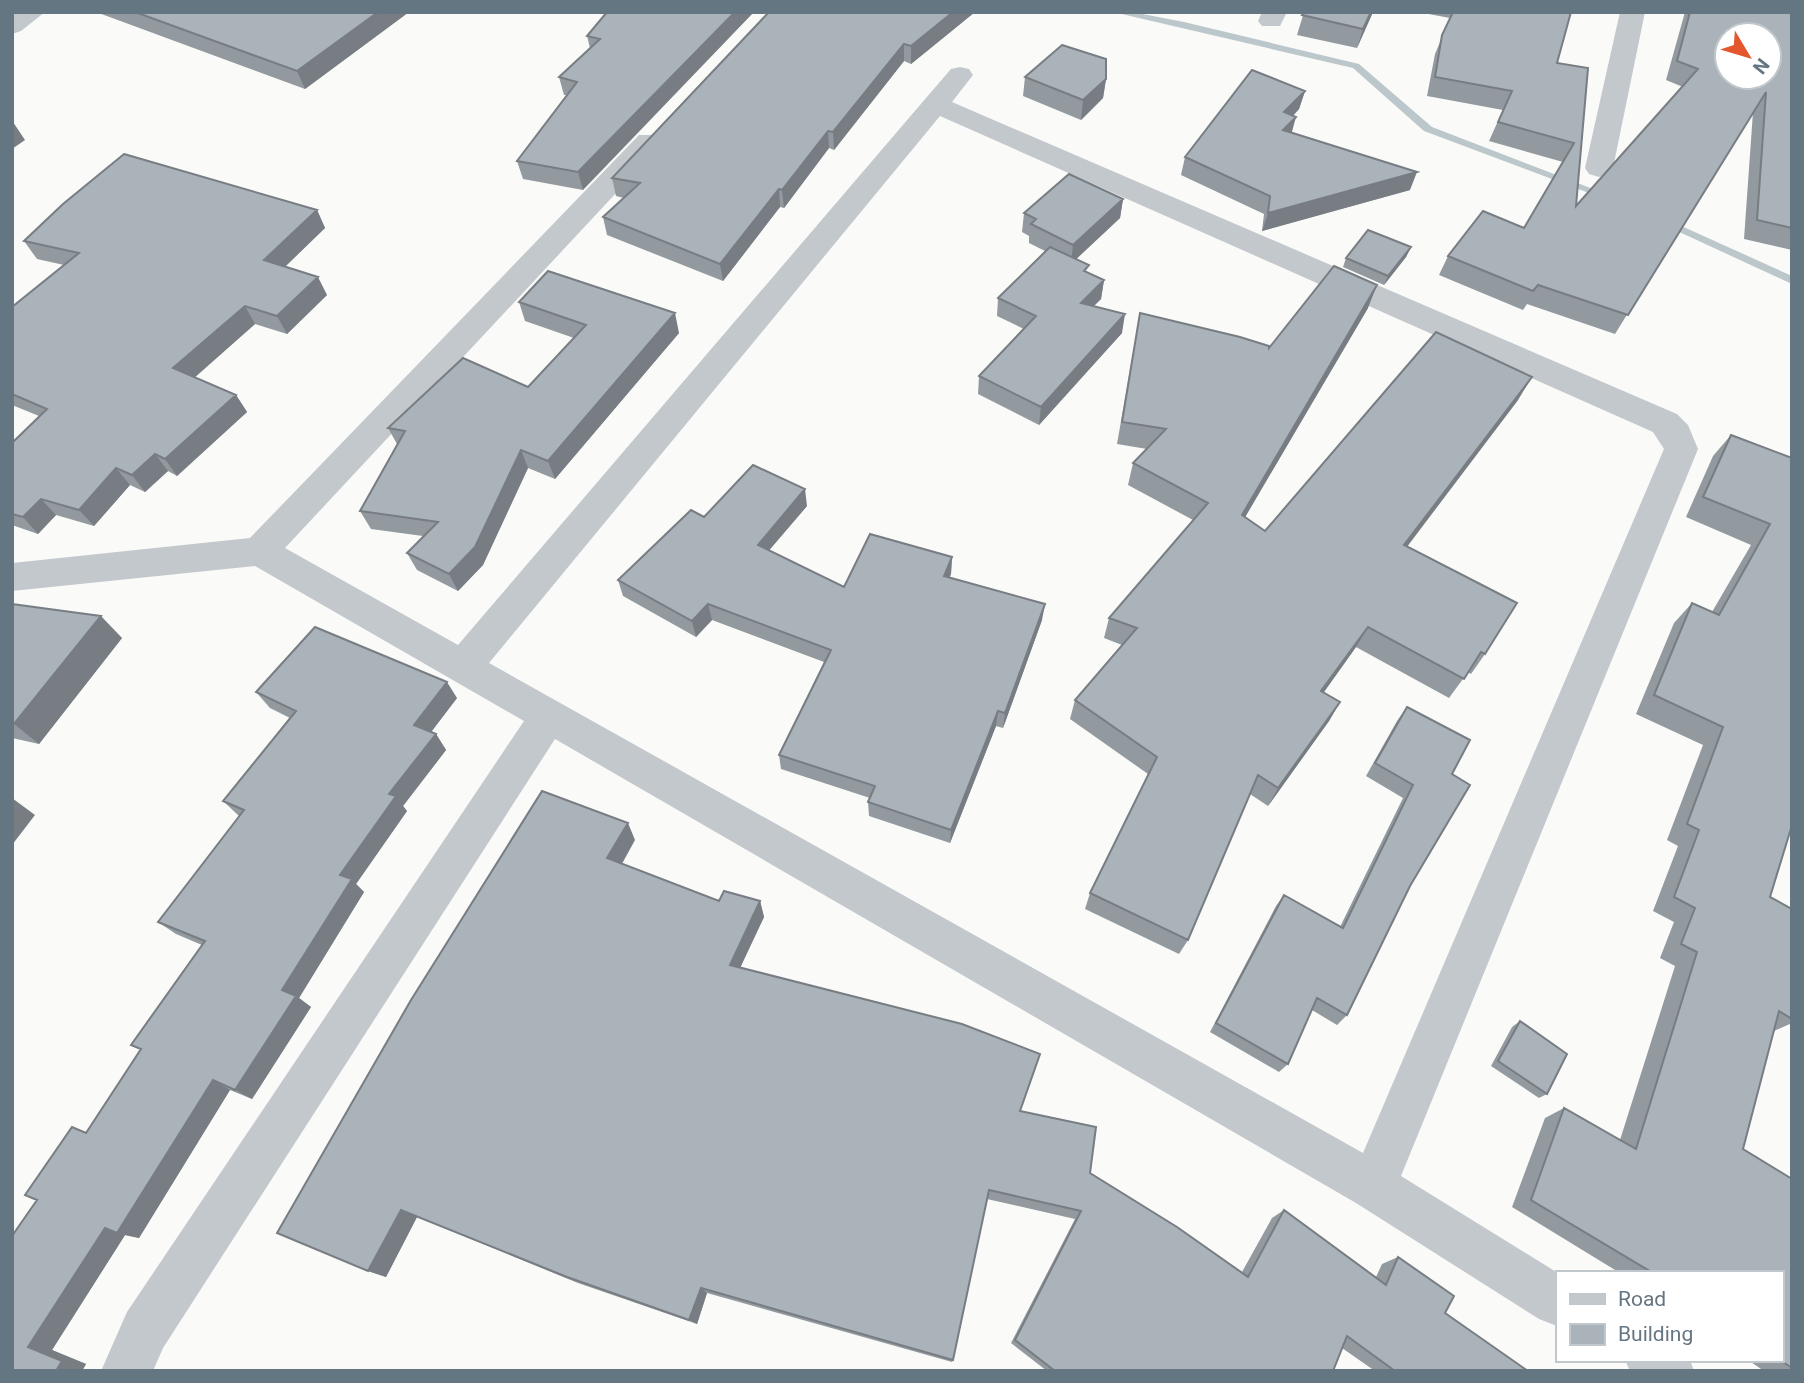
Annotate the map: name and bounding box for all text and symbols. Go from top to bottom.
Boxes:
north arrow [1713,21,1783,91]
text: N [1748,54,1774,79]
legend [1556,1271,1783,1362]
text: Road [1618,1287,1666,1311]
text: Building [1618,1322,1693,1346]

